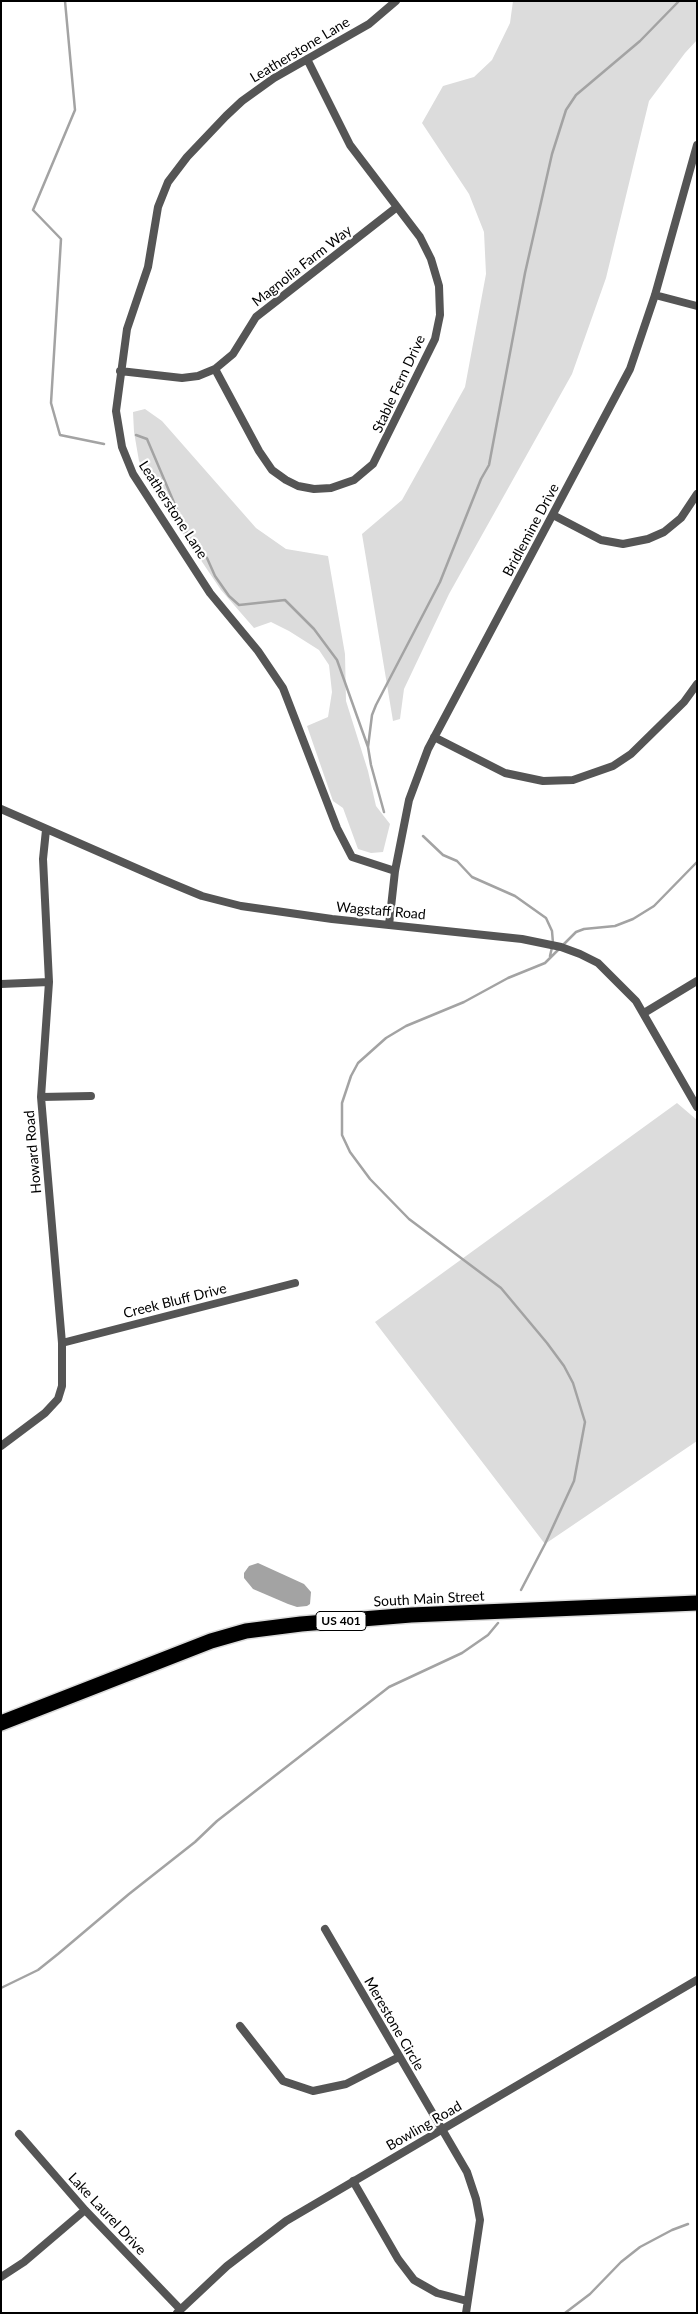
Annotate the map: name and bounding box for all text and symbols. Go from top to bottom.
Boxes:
street label: Leatherstone Lane [247,14,353,86]
street label: Magnolia Farm Way [249,222,355,310]
street label: Stable Fern Drive [369,332,429,436]
street label: Leatherstone Lane [135,458,211,562]
street label: Bridlemine Drive [499,481,563,579]
street label: Wagstaff Road [336,899,426,923]
street label: Howard Road [21,1110,45,1194]
street label: Creek Bluff Drive [122,1280,228,1322]
street label: South Main Street [373,1588,485,1610]
road number: US 401 [316,1612,366,1630]
street label: Merestone Circle [360,1974,428,2074]
street label: Bowling Road [383,2098,465,2154]
street label: Lake Laurel Drive [65,2169,149,2259]

